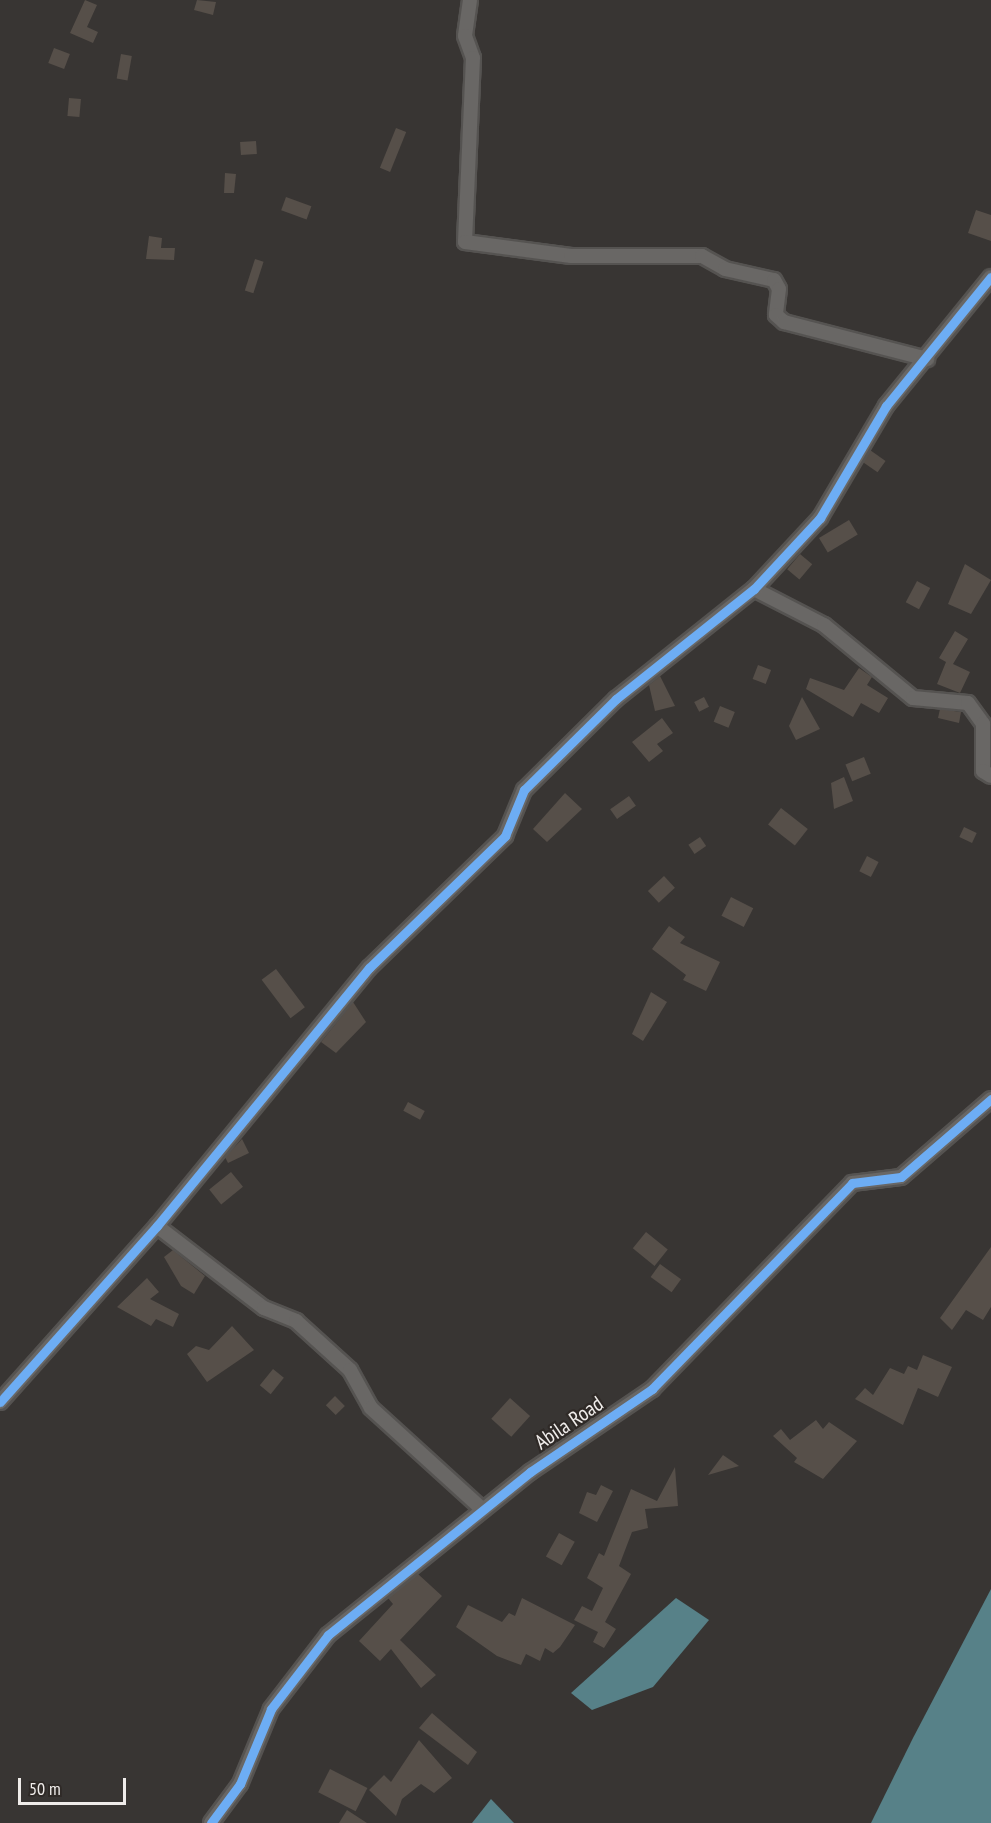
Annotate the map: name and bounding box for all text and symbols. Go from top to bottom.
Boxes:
street label: Abila Road [530,1391,608,1455]
scale bar [21,1766,129,1804]
text: 50 m [29,1777,61,1800]

